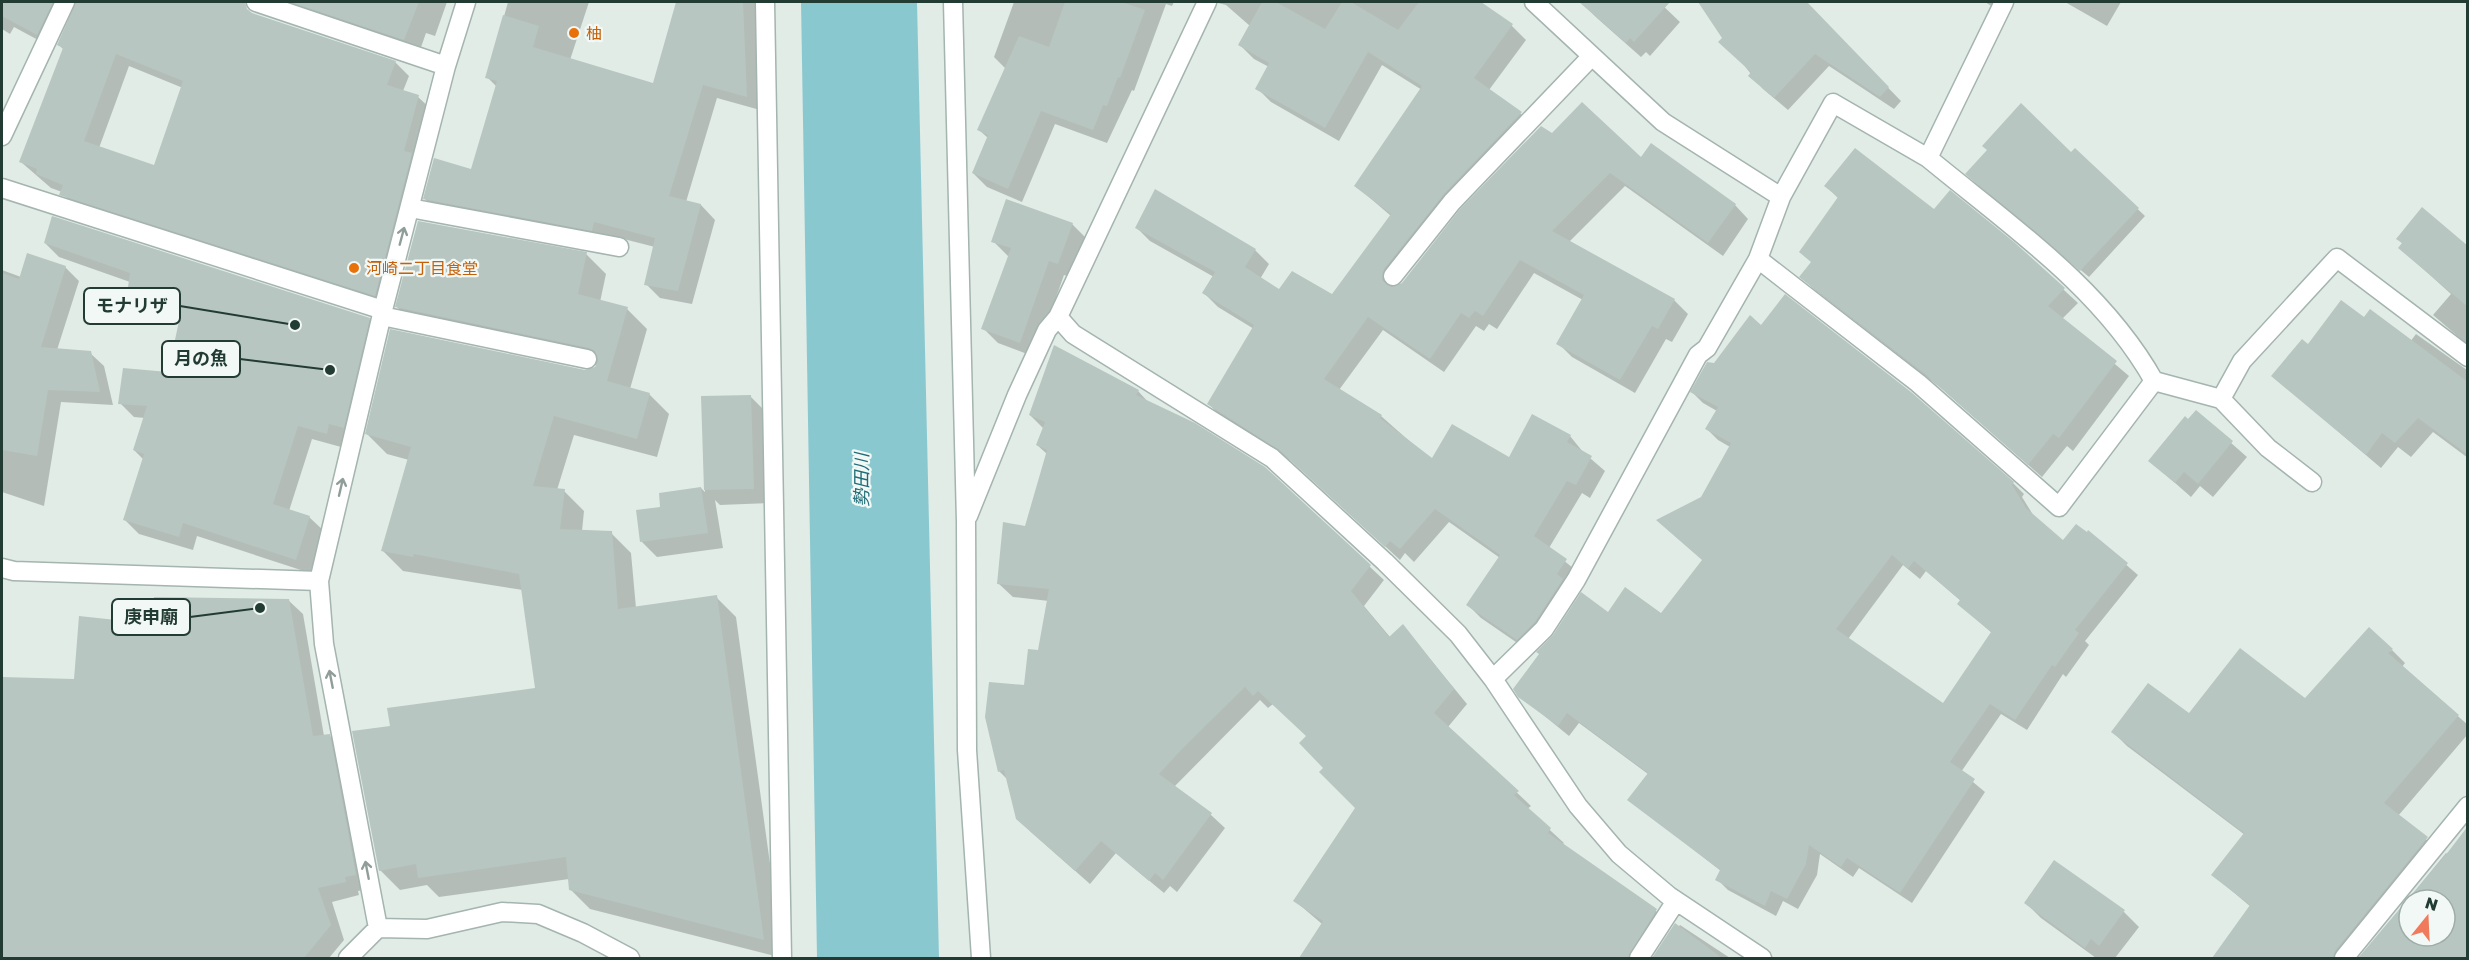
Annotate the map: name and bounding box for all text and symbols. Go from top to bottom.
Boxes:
place label: 柚 [586,23,602,43]
marker: 柚 [567,26,581,40]
one-way arrow [397,227,409,246]
place label: 河崎二丁目食堂 [366,258,478,278]
marker: 河崎二丁目食堂 [347,261,361,275]
callout: モナリザ [84,288,180,324]
text: モナリザ [96,294,168,316]
callout: 月の魚 [162,341,240,377]
text: 月の魚 [174,347,228,369]
water label: 勢田川 [850,451,872,507]
one-way arrow [336,478,347,497]
callout: 庚申廟 [112,599,190,635]
text: 庚申廟 [124,605,178,627]
one-way arrow [325,669,336,689]
one-way arrow [361,861,372,881]
north arrow [2397,888,2457,948]
text: N [2423,892,2441,915]

